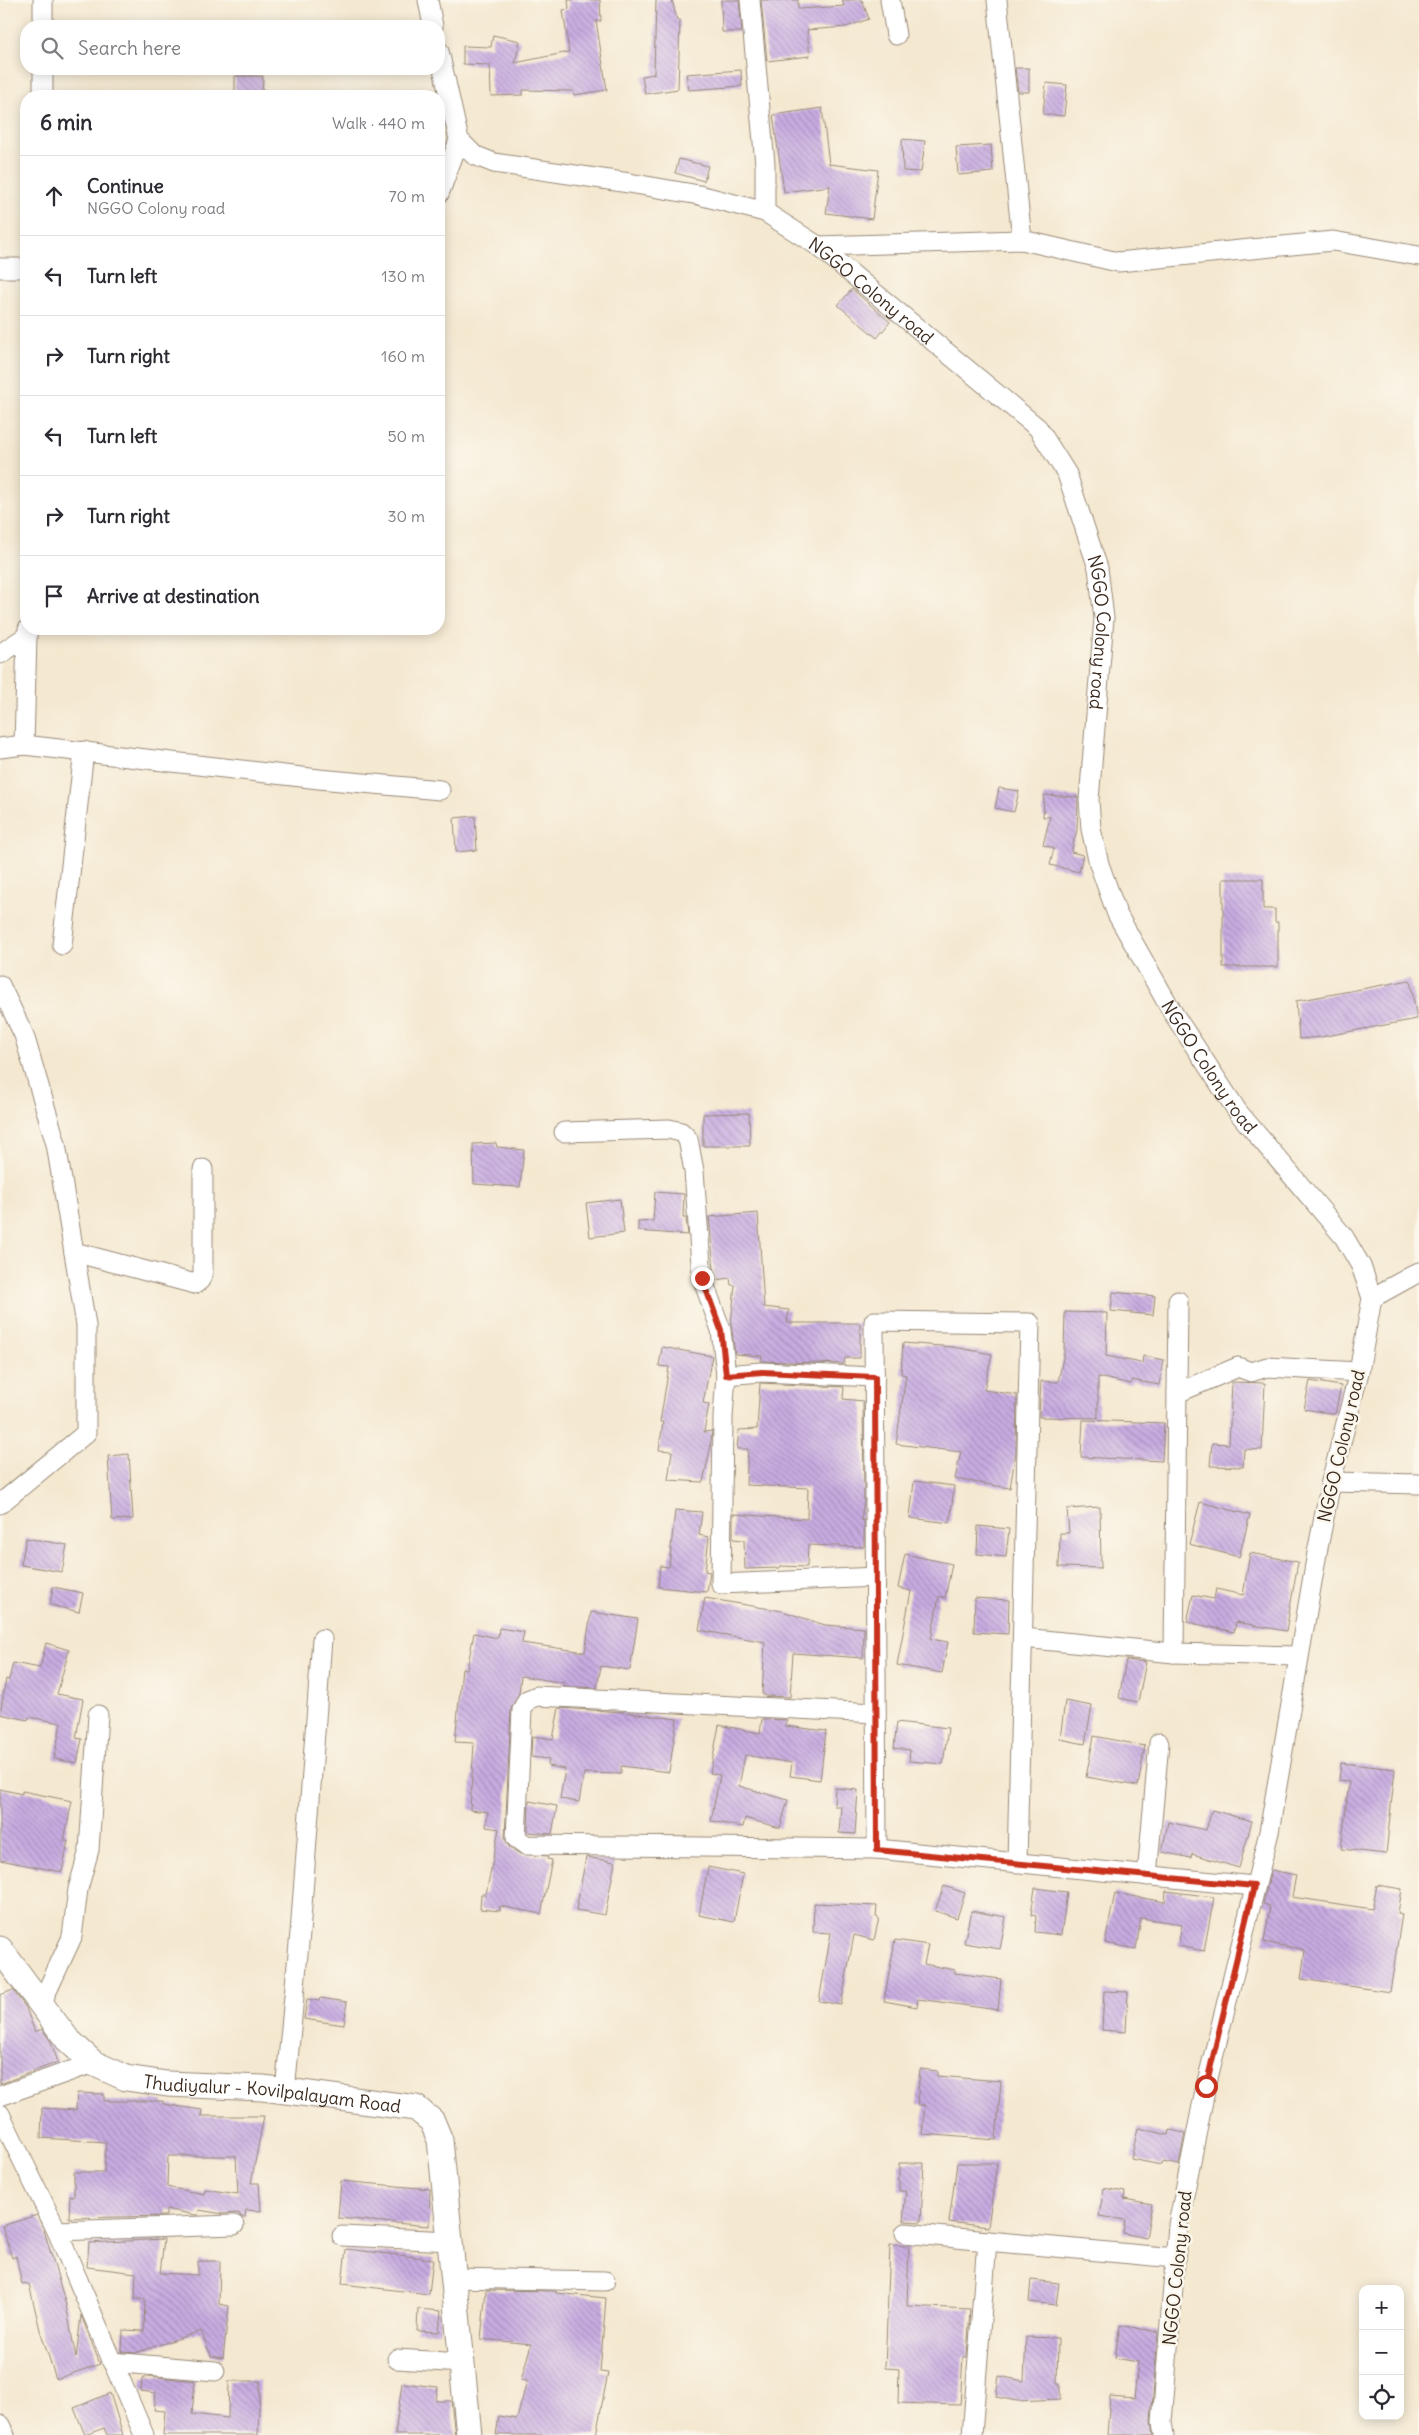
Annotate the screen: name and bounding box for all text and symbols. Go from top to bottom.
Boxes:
search box [20,20,445,75]
icon: search [38,34,66,62]
text: Search here [78,36,181,60]
text: 6 min [40,109,92,136]
text: Walk · 440 m [332,113,425,133]
text: Continue [87,174,164,198]
icon: ahead [40,182,68,210]
text: 70 m [389,186,425,206]
text: NGGO Colony road [87,198,225,218]
street label: NGGO Colony road [805,232,939,349]
icon: left [40,262,68,290]
text: Turn left [87,264,157,288]
text: 130 m [381,266,425,286]
icon: right [40,342,68,370]
text: Turn right [87,344,170,368]
text: 160 m [381,346,425,366]
icon: left [40,422,68,450]
text: Turn left [87,424,157,448]
text: 50 m [387,426,425,446]
icon: right [40,502,68,530]
text: Turn right [87,504,170,528]
text: 30 m [388,506,425,526]
street label: NGGO Colony road [1083,552,1116,711]
icon: arrive [40,582,68,610]
text: Arrive at destination [87,584,260,608]
street label: NGGO Colony road [1157,996,1263,1138]
route end [691,1267,714,1290]
street label: NGGO Colony road [1312,1367,1370,1524]
street label: Thudiyalur - Kovilpalayam Road [142,2069,403,2117]
route start [1195,2075,1218,2098]
street label: NGGO Colony road [1157,2189,1197,2347]
map controls [1359,2285,1404,2420]
button: + [1359,2285,1404,2330]
button: − [1359,2330,1404,2375]
button: locate [1359,2375,1404,2420]

